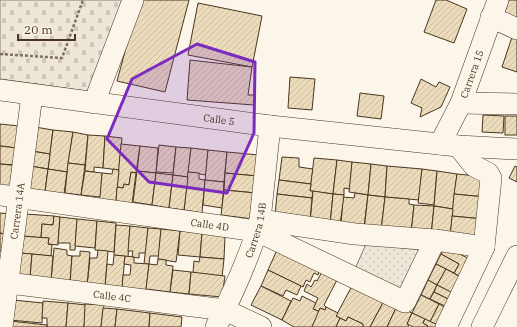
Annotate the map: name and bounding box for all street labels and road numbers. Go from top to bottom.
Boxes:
street label: Carrera 15 [457,48,487,100]
street label: Calle 5 [202,111,235,128]
street label: Carrera 14A [7,182,28,240]
street label: Carrera 14B [242,202,269,260]
street label: Calle 4D [190,216,230,234]
street label: Calle 4C [92,288,132,305]

